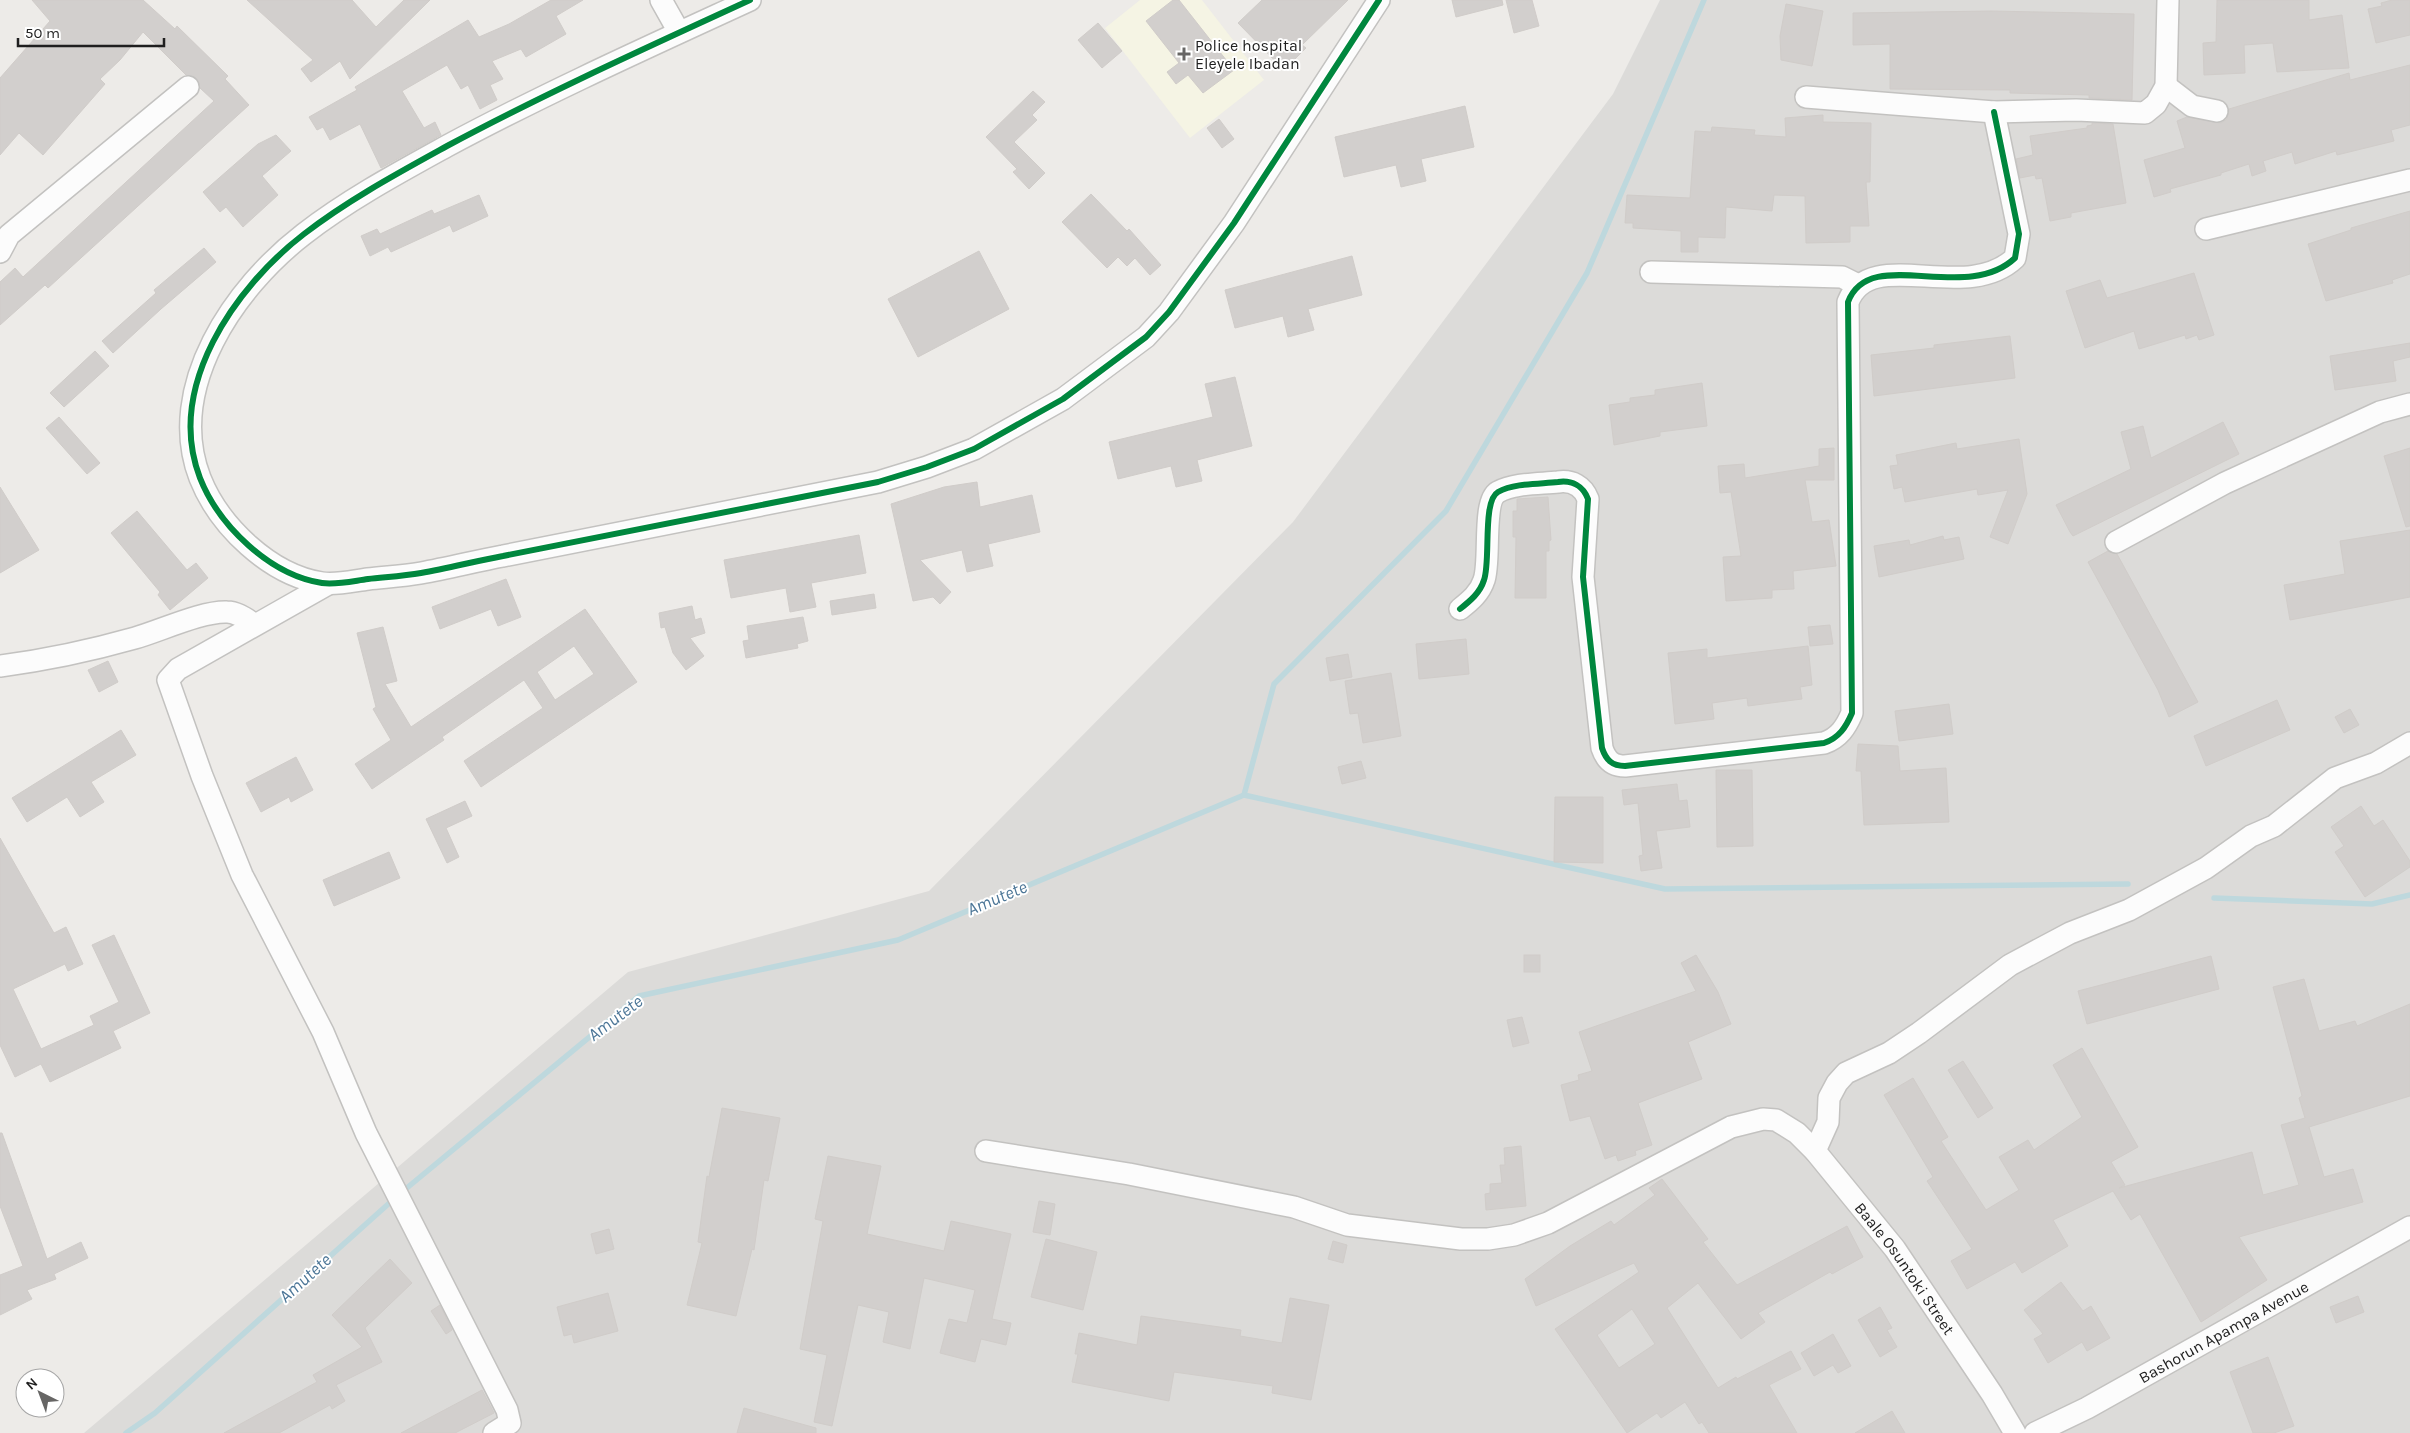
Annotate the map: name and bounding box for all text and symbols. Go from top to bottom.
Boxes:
scale bar [18,15,164,47]
text: 50 m [25,24,60,42]
place label: Police hospital Eleyele Ibadan [1195,36,1302,73]
marker: Police hospital Eleyele Ibadan [1177,47,1191,61]
water label: Amutete [964,876,1030,920]
water label: Amutete [583,990,647,1046]
street label: Baale Osuntoki Street [1851,1198,1959,1338]
water label: Amutete [274,1249,336,1307]
street label: Bashorun Apampa Avenue [2135,1276,2312,1387]
north arrow [15,1368,65,1418]
text: N [22,1374,41,1393]

